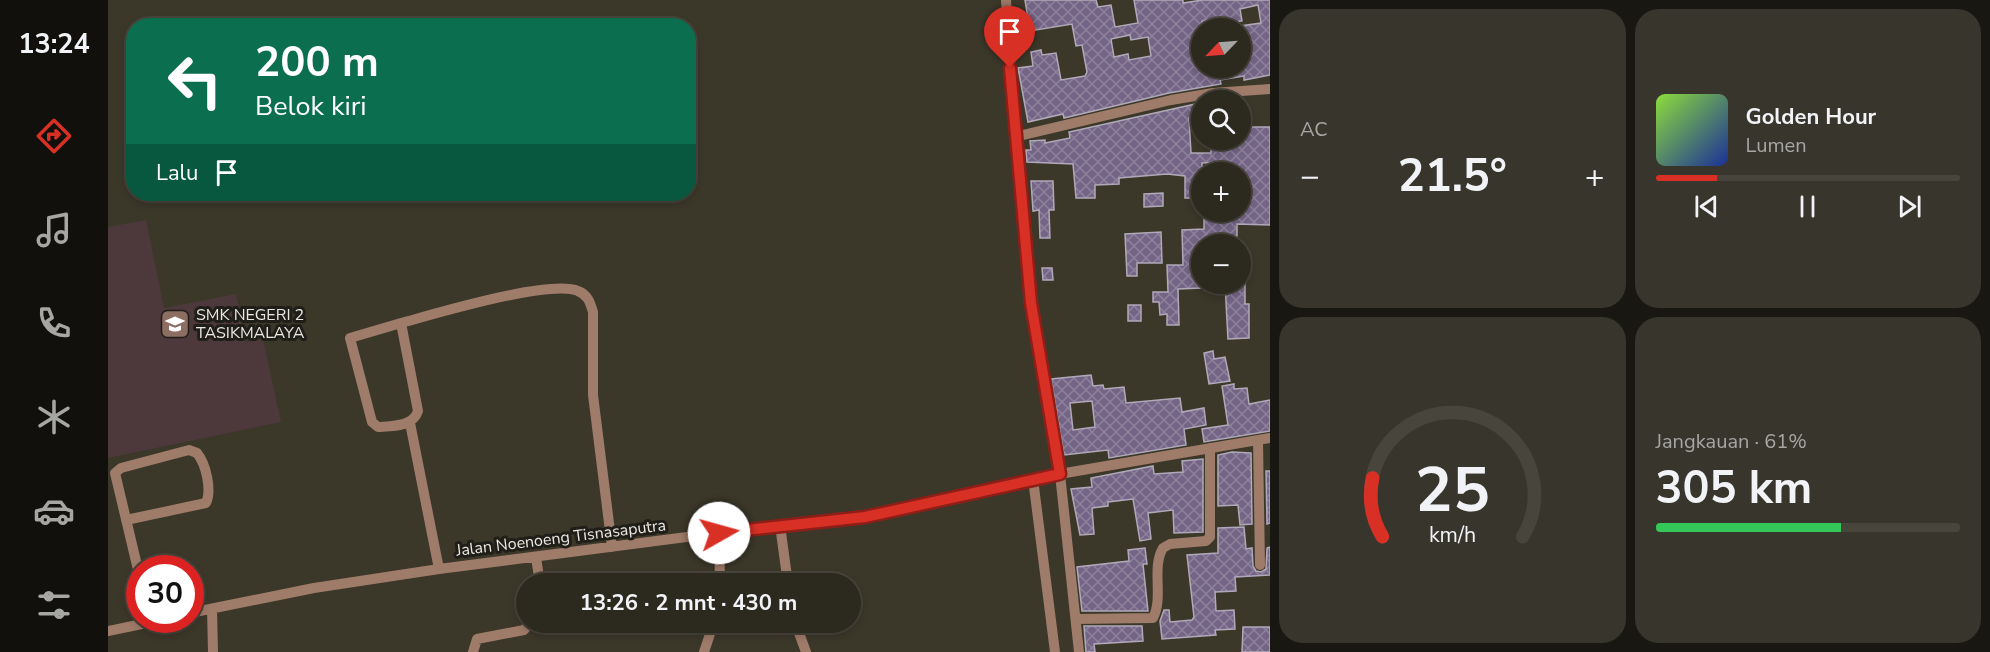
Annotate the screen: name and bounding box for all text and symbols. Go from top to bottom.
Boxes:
pin [984,6,1035,68]
icon: arrive [993,15,1026,48]
north arrow [1191,18,1251,78]
map controls [1191,18,1251,294]
text: 13:24 [18,26,90,63]
text: 200 m [255,34,379,91]
icon: left [156,42,234,120]
text: Belok kiri [255,88,367,125]
button: search [1191,90,1251,150]
text: Golden Hour [1746,102,1876,132]
icon: directions [33,115,75,157]
text: AC [1300,116,1328,143]
text: Lumen [1746,132,1807,159]
text: 21.5° [1398,146,1507,207]
text: − [1300,154,1320,199]
text: + [1585,154,1605,199]
icon: arrive [210,156,243,189]
text: Lalu [156,158,198,188]
button: + [1191,162,1251,222]
icon: previous [1690,190,1723,223]
icon: pause [1791,190,1824,223]
icon: next [1893,190,1926,223]
icon: music [33,209,75,251]
button: − [1191,234,1251,294]
icon: phone [33,302,75,344]
place label: SMK NEGERI 2 TASIKMALAYA [196,304,305,344]
school or university icon: SMK NEGERI 2 TASIKMALAYA [159,308,191,340]
icon: climate [33,396,75,438]
text: Jangkauan · 61% [1656,428,1807,455]
text: 25 [1415,448,1490,533]
text: 305 km [1656,458,1812,519]
icon: car [33,490,75,532]
position arrow [687,501,751,565]
street label: Jalan Noenoeng Tisnasaputra [454,514,667,562]
text: km/h [1429,520,1476,550]
speed limit sign: 30 [126,555,204,633]
icon: filters [33,584,75,626]
text: 13:26 · 2 mnt · 430 m [580,588,797,618]

